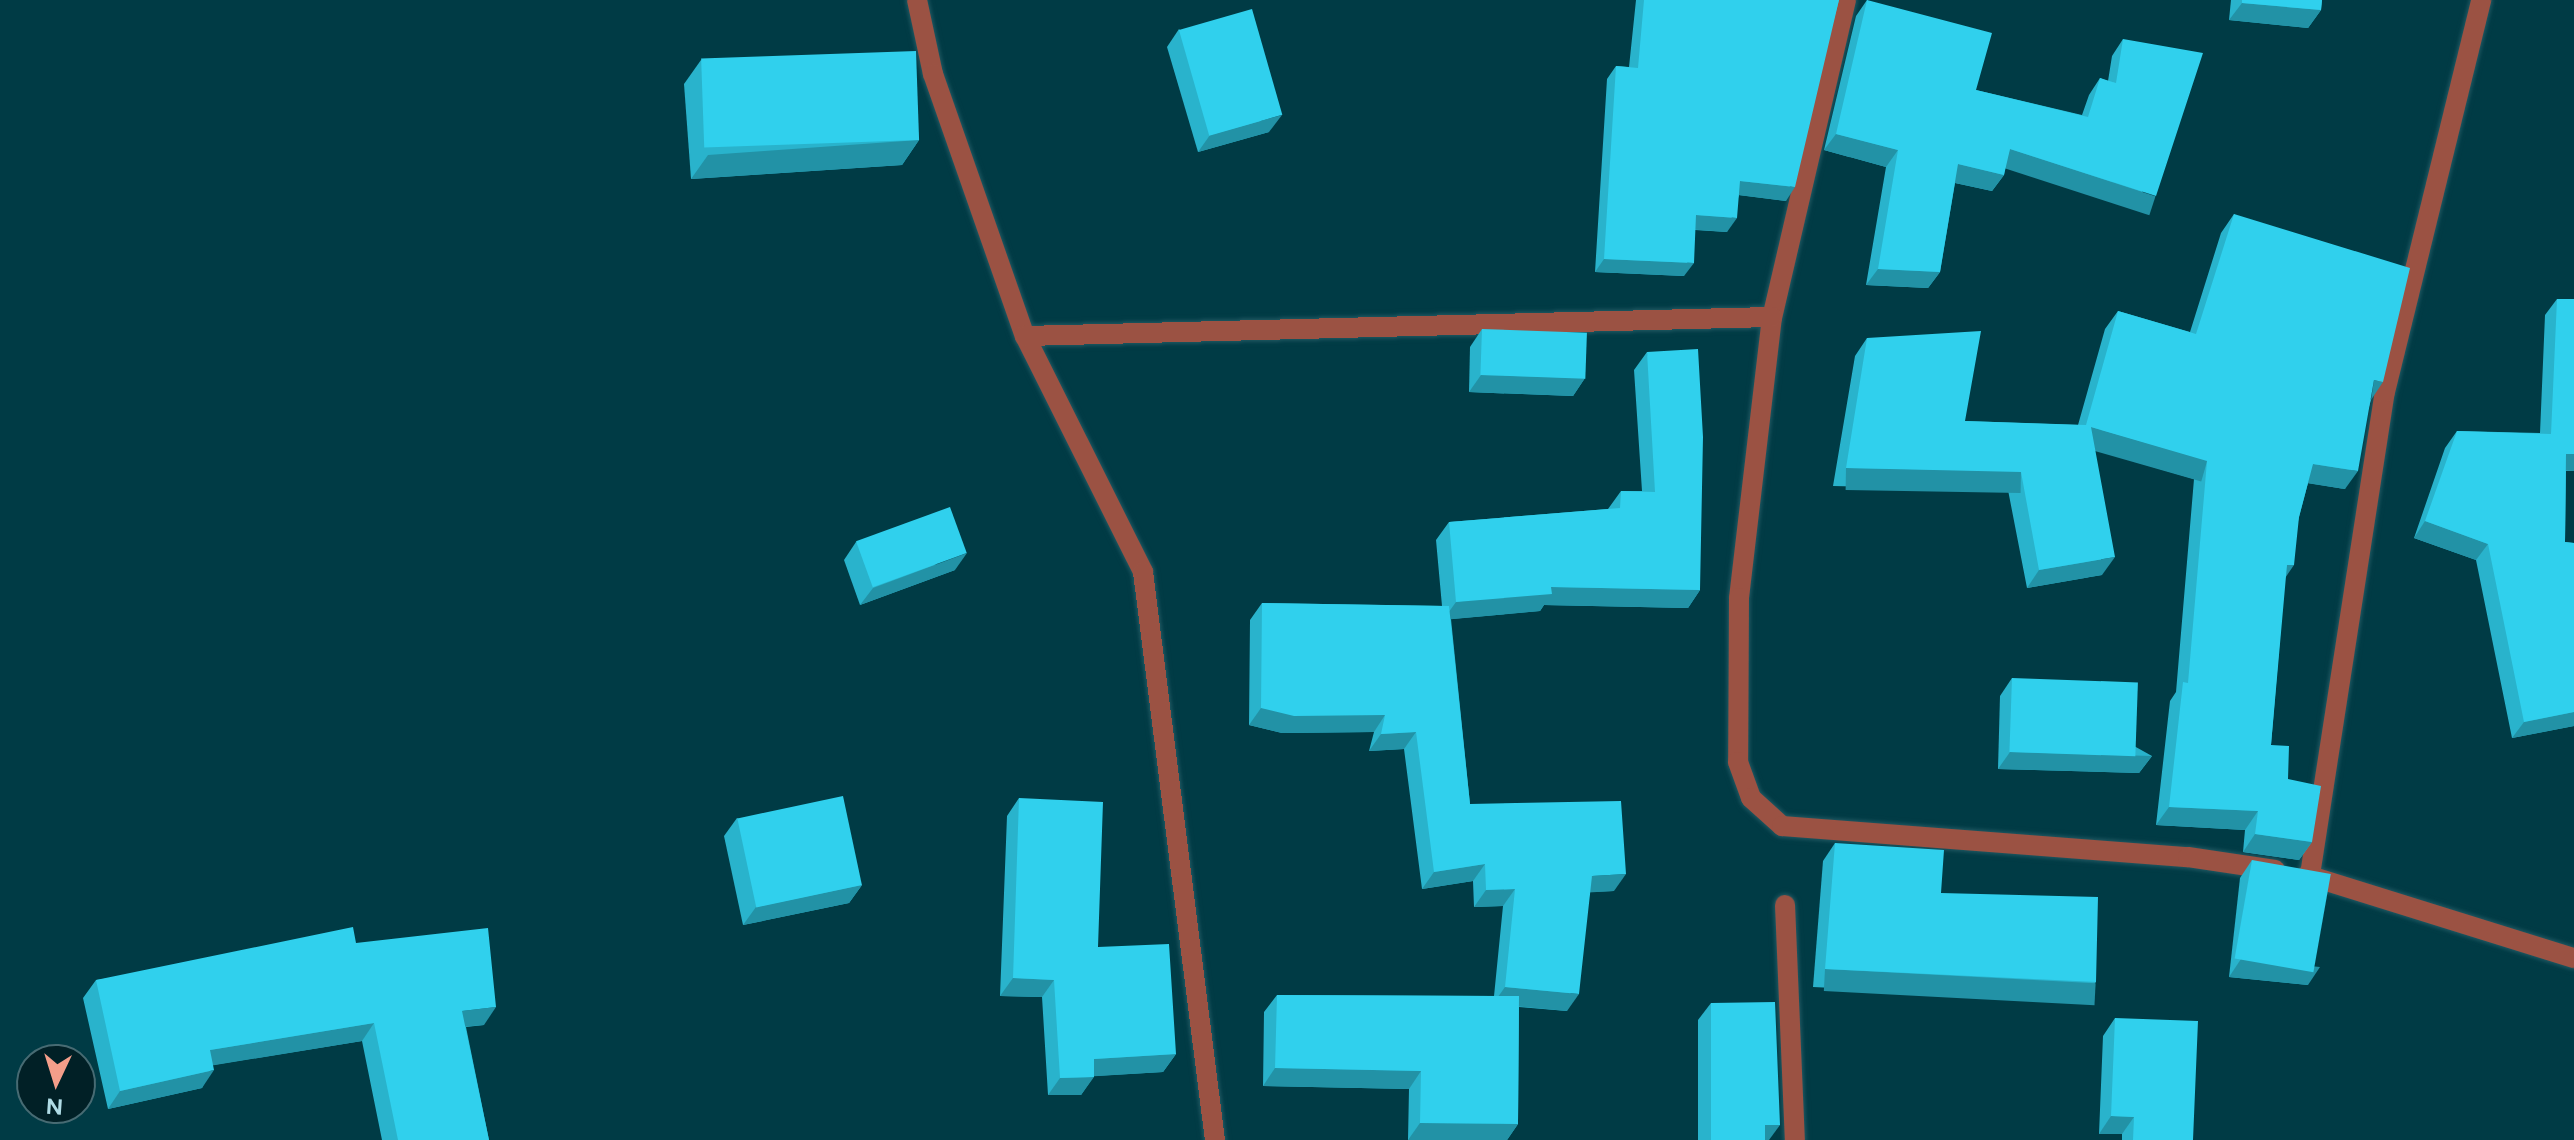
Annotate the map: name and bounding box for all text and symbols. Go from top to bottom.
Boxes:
north arrow [16,1044,96,1124]
text: N [45,1092,64,1121]

